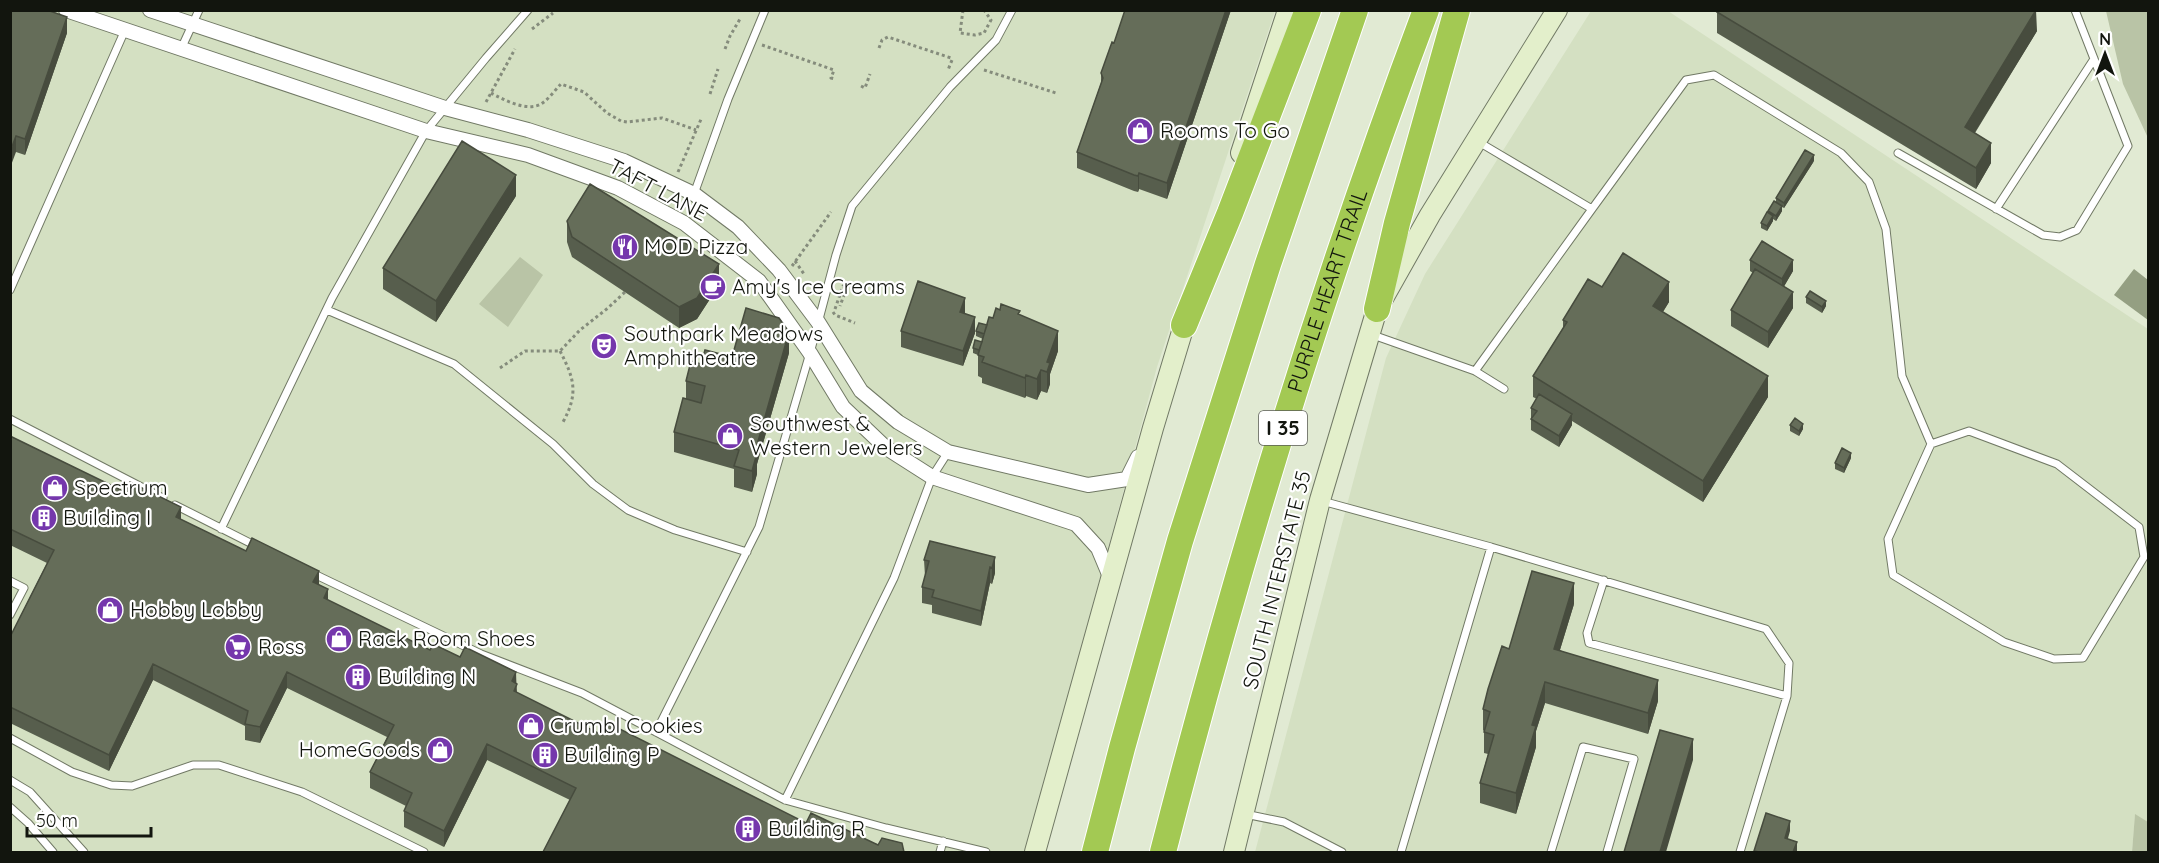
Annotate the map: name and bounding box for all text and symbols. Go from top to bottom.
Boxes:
north arrow [2075,24,2135,84]
text: N [2099,29,2111,49]
shop icon: Rooms To Go [1125,116,1155,146]
place label: Rooms To Go [1160,117,1290,143]
street label: TAFT LANE [605,152,712,226]
street label: PURPLE HEART TRAIL [1281,185,1372,395]
restaurant icon: MOD Pizza [610,232,640,262]
place label: MOD Pizza [644,233,748,259]
cafe icon: Amy's Ice Creams [698,272,728,302]
place label: Amy's Ice Creams [732,273,905,299]
place label: Southpark Meadows Amphitheatre [624,320,823,370]
theatre icon: Southpark Meadows Amphitheatre [589,331,619,361]
place label: Southwest & Western Jewelers [750,410,922,460]
road number: I 35 [1259,411,1307,445]
shop icon: Southwest & Western Jewelers [715,421,745,451]
street label: SOUTH INTERSTATE 35 [1236,468,1316,692]
shop icon: Spectrum [40,473,70,503]
place label: Spectrum [74,474,168,500]
building icon: Building I [29,503,59,533]
place label: Building I [63,504,151,530]
shop icon: Hobby Lobby [95,595,125,625]
place label: Hobby Lobby [130,596,262,622]
shop icon: Rack Room Shoes [324,624,354,654]
place label: Rack Room Shoes [358,625,535,651]
supermarket icon: Ross [223,632,253,662]
place label: Ross [258,633,304,659]
building icon: Building N [343,662,373,692]
place label: Building N [378,663,476,689]
shop icon: Crumbl Cookies [516,711,546,741]
place label: Crumbl Cookies [550,712,703,738]
shop icon: HomeGoods [425,735,455,765]
place label: HomeGoods [299,736,420,762]
building icon: Building P [530,740,560,770]
place label: Building P [564,741,659,767]
scale bar [27,800,152,838]
text: 50 m [36,809,78,832]
building icon: Building R [733,814,763,844]
place label: Building R [768,815,865,841]

